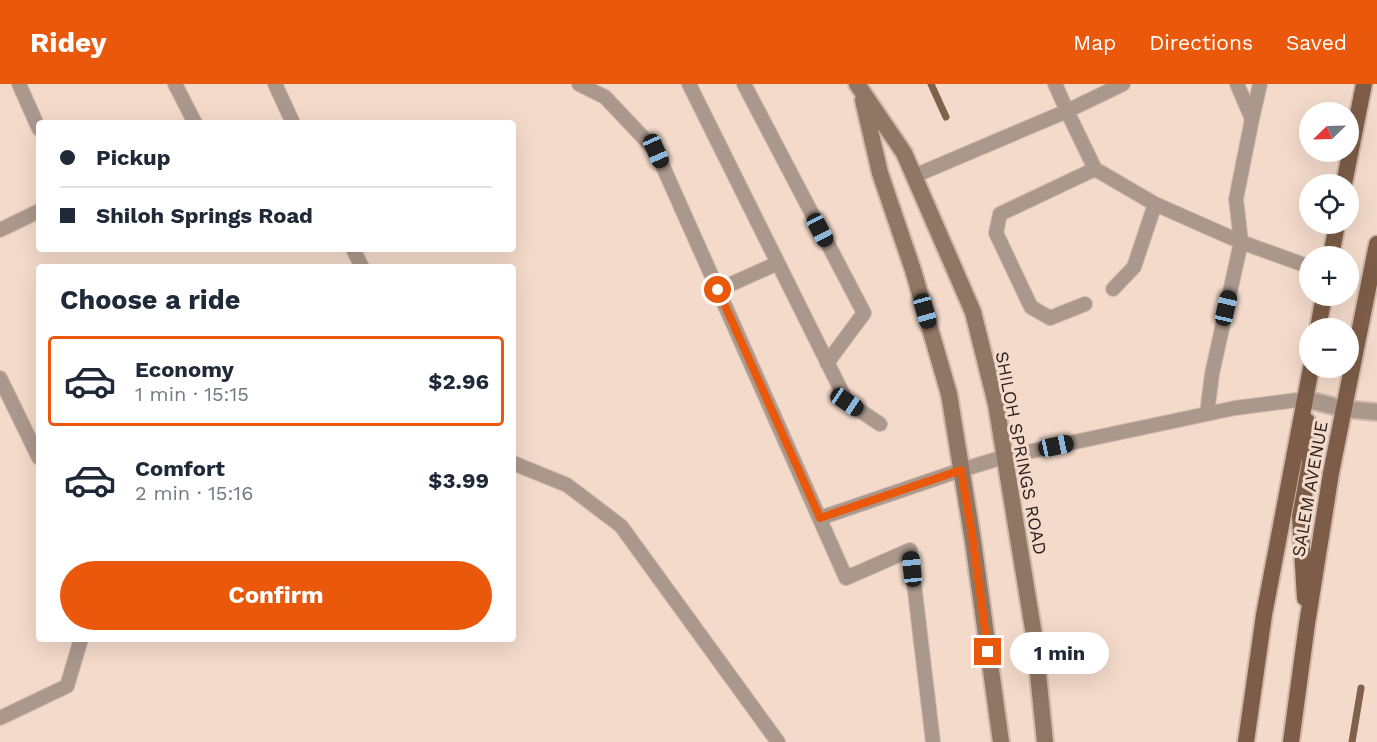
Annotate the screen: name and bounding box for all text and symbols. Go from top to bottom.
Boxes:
text: Ridey [30,26,106,59]
text: Map [1073,30,1116,55]
text: Directions [1149,30,1253,55]
text: Saved [1286,30,1347,55]
north arrow [1299,102,1359,162]
map controls [1299,102,1359,378]
car [640,131,672,171]
text: Pickup [96,145,171,170]
button: locate [1299,174,1359,234]
text: Shiloh Springs Road [96,203,313,228]
car [804,210,836,250]
button: + [1299,246,1359,306]
route start [704,276,731,303]
text: Choose a ride [60,284,240,316]
car [1213,288,1239,328]
car [911,291,939,331]
button: − [1299,318,1359,378]
street label: SHILOH SPRINGS ROAD [991,349,1052,556]
icon: car [63,354,117,408]
text: Economy [135,357,234,382]
text: $2.96 [428,369,489,394]
text: 1 min · 15:15 [135,382,249,406]
car [827,384,867,420]
street label: SALEM AVENUE [1287,419,1332,559]
car [1037,433,1075,459]
icon: car [63,453,117,507]
text: Comfort [135,456,225,481]
text: $3.99 [428,468,489,493]
text: 2 min · 15:16 [135,481,253,505]
car [901,550,923,588]
button: Confirm [60,561,492,630]
callout: 1 min [1009,631,1108,673]
route end [974,638,1001,665]
text: 1 min [1034,641,1085,665]

